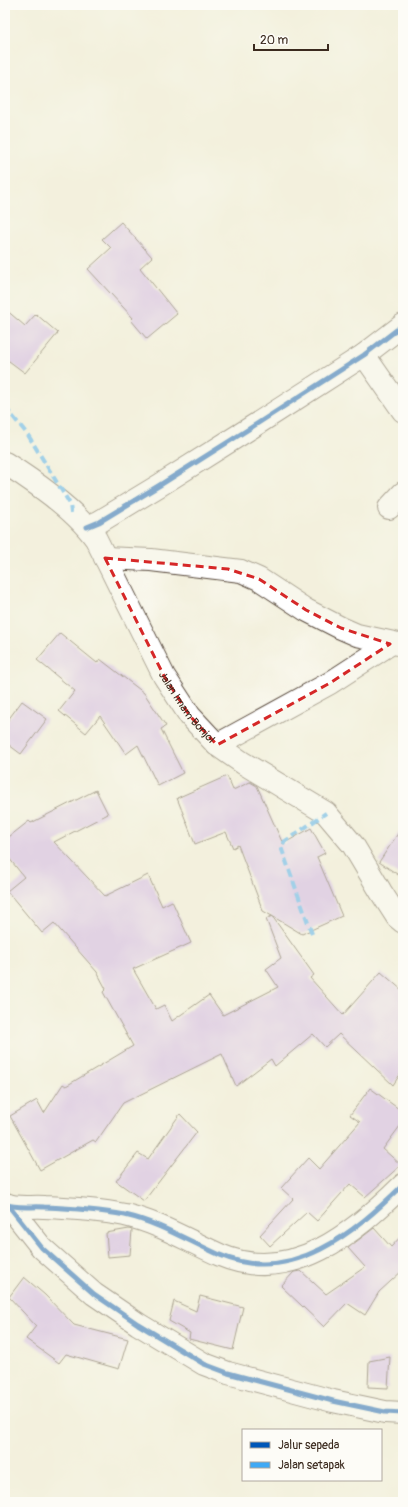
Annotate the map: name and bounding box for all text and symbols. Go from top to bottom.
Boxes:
scale bar [254,26,328,52]
text: 20 m [260,33,289,48]
street label: Jalan Imam Bonjol [156,669,218,745]
legend [242,1429,382,1481]
text: Jalur sepeda [278,1438,340,1453]
text: Jalan setapak [278,1458,345,1473]

